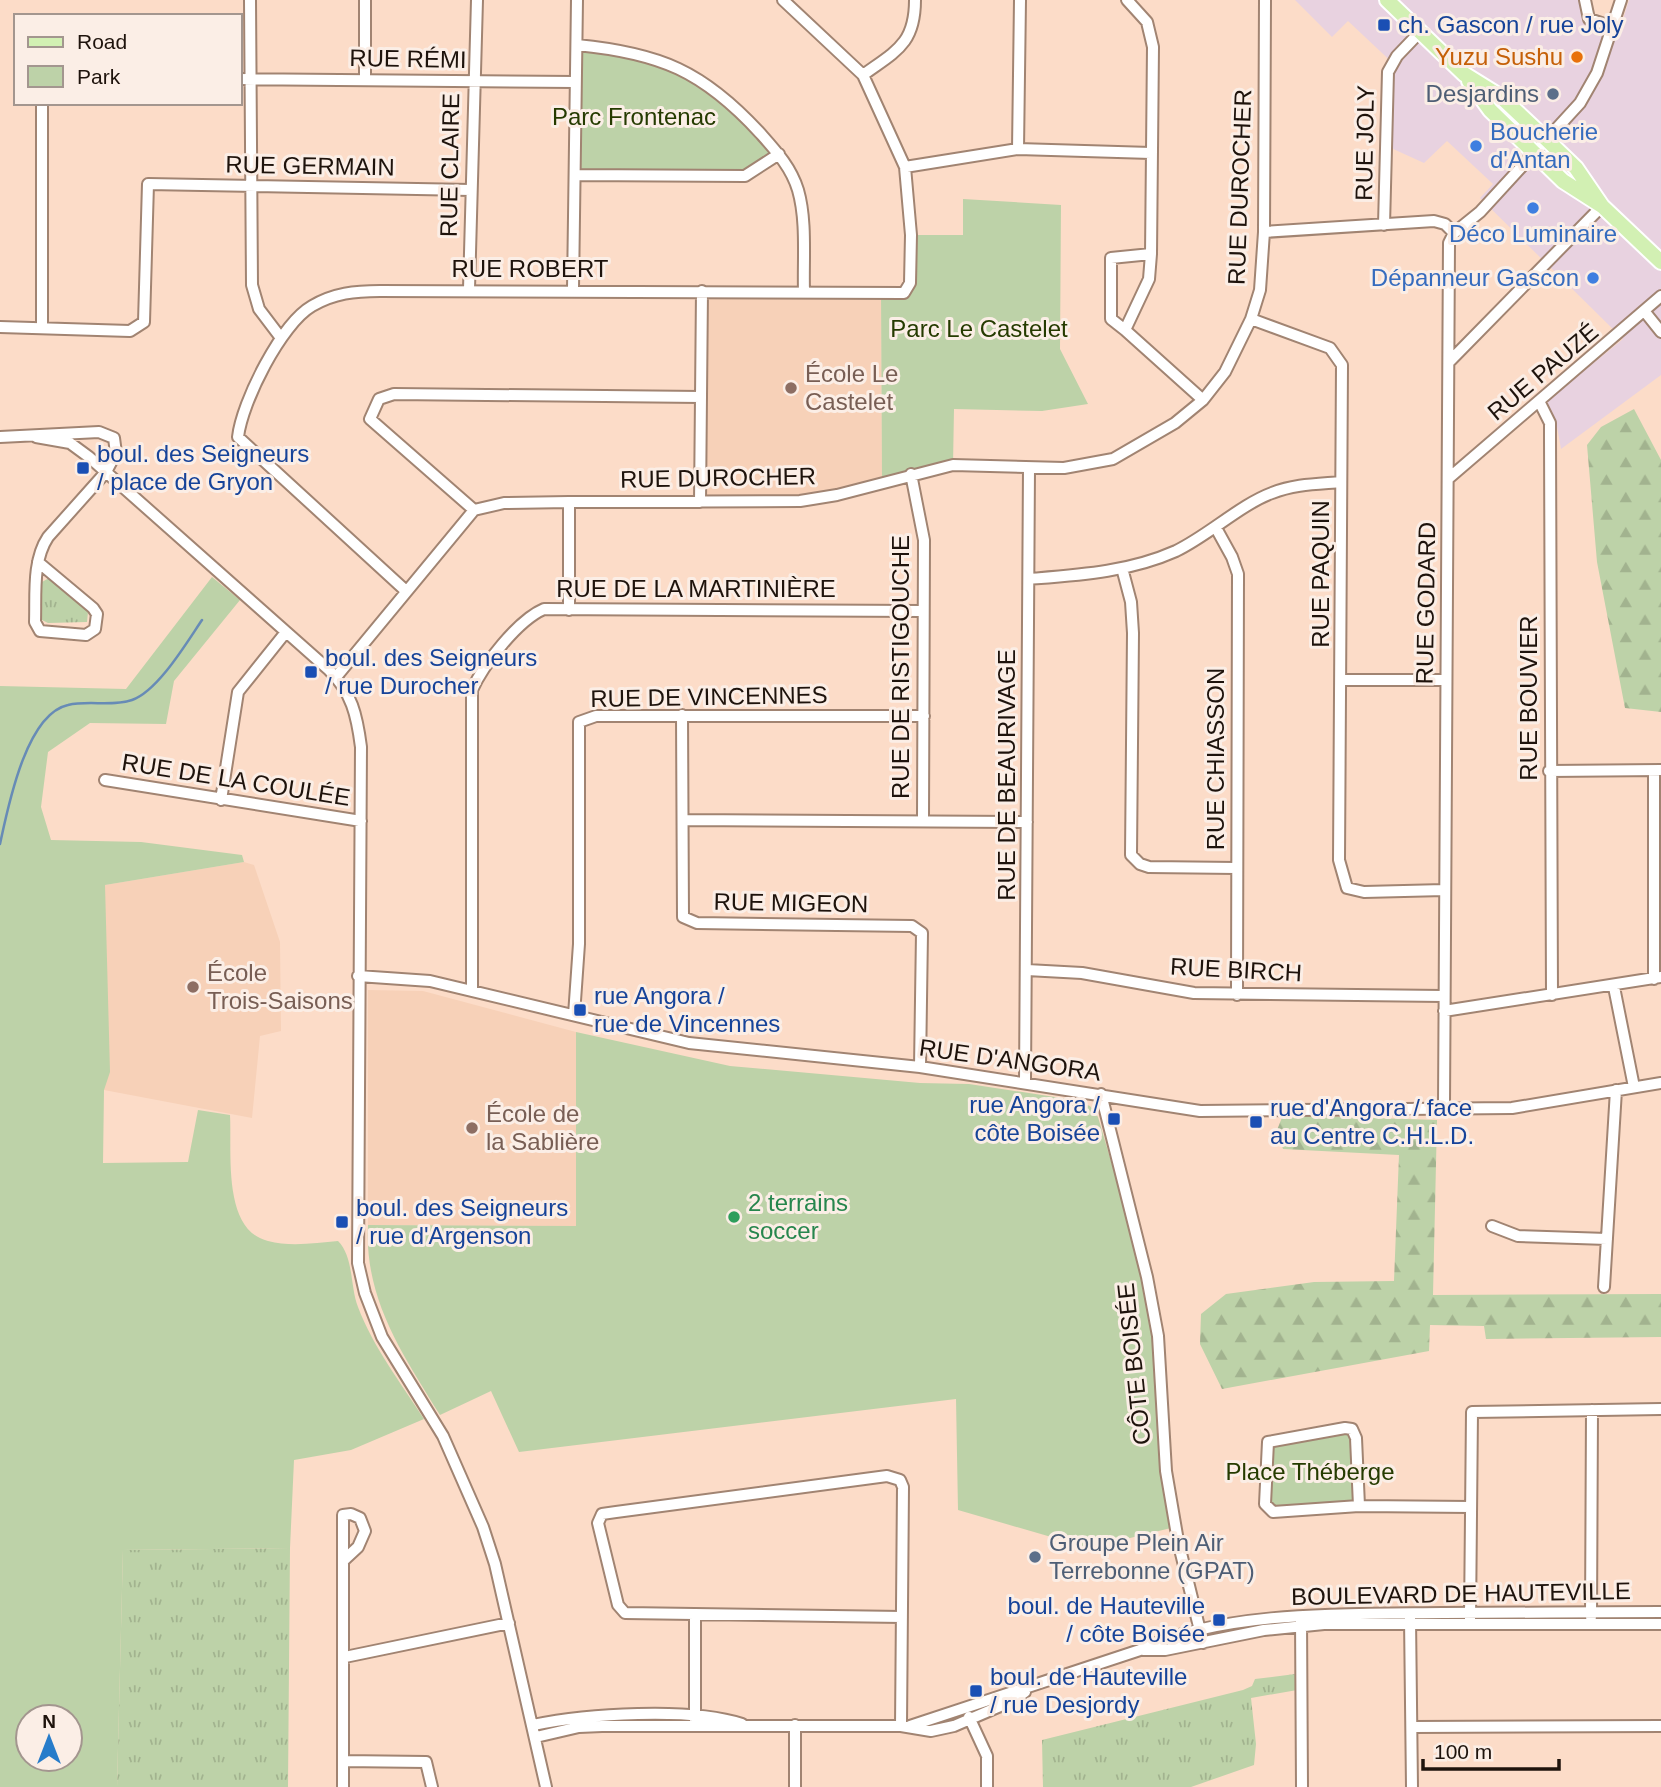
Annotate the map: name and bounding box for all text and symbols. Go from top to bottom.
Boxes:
place label: ch. Gascon / rue Joly [1398,11,1623,38]
legend [14,14,242,105]
marker: ch. Gascon / rue Joly [1376,17,1392,33]
text: Road [77,30,127,53]
place label: Yuzu Sushu [1435,43,1563,70]
street label: RUE RÉMI [349,44,467,73]
marker: Yuzu Sushu [1569,49,1585,65]
text: Park [77,65,121,88]
place label: Desjardins [1426,80,1539,107]
street label: RUE JOLY [1350,85,1379,201]
marker: Desjardins [1545,86,1561,102]
street label: RUE DUROCHER [1223,89,1256,285]
street label: RUE CLAIRE [435,93,464,237]
park label: Parc Frontenac [552,103,716,130]
place label: Boucherie d'Antan [1490,118,1598,173]
marker: Boucherie d'Antan [1468,138,1484,154]
street label: RUE GERMAIN [225,151,395,180]
marker: Déco Luminaire [1525,200,1541,216]
place label: Déco Luminaire [1449,220,1617,247]
street label: RUE ROBERT [452,255,609,282]
place label: Dépanneur Gascon [1371,264,1579,291]
marker: Dépanneur Gascon [1585,270,1601,286]
park label: Parc Le Castelet [890,315,1068,342]
street label: RUE PAUZÉ [1482,318,1603,426]
place label: École Le Castelet [805,360,898,415]
marker: École Le Castelet [783,380,799,396]
place label: boul. des Seigneurs / place de Gryon [97,440,309,495]
marker: boul. des Seigneurs / place de Gryon [75,460,91,476]
street label: RUE DUROCHER [620,462,816,493]
street label: RUE PAQUIN [1307,500,1334,648]
street label: RUE GODARD [1411,521,1440,685]
street label: RUE DE RISTIGOUCHE [887,535,914,799]
street label: RUE DE LA MARTINIÈRE [556,575,836,602]
street label: RUE BOUVIER [1515,615,1542,781]
place label: boul. des Seigneurs / rue Durocher [325,644,537,699]
street label: RUE DE BEAURIVAGE [993,649,1020,901]
marker: boul. des Seigneurs / rue Durocher [303,664,319,680]
street label: RUE CHIASSON [1202,668,1229,850]
street label: RUE DE VINCENNES [590,681,828,712]
street label: RUE DE LA COULÉE [120,748,352,811]
street label: RUE MIGEON [713,888,869,917]
street label: RUE BIRCH [1169,953,1303,986]
place label: École Trois-Saisons [207,959,353,1014]
marker: École Trois-Saisons [185,979,201,995]
place label: rue Angora / rue de Vincennes [594,982,780,1037]
marker: rue Angora / rue de Vincennes [572,1002,588,1018]
street label: RUE D'ANGORA [917,1033,1103,1086]
place label: rue Angora / côte Boisée [969,1091,1100,1146]
place label: rue d'Angora / face au Centre C.H.L.D. [1270,1094,1474,1149]
place label: École de la Sablière [486,1100,599,1155]
marker: rue Angora / côte Boisée [1106,1111,1122,1127]
marker: rue d'Angora / face au Centre C.H.L.D. [1248,1114,1264,1130]
marker: École de la Sablière [464,1120,480,1136]
place label: 2 terrains soccer [748,1189,848,1244]
place label: boul. des Seigneurs / rue d'Argenson [356,1194,568,1249]
marker: 2 terrains soccer [726,1209,742,1225]
marker: boul. des Seigneurs / rue d'Argenson [334,1214,350,1230]
street label: CÔTE BOISÉE [1112,1282,1155,1446]
park label: Place Théberge [1225,1458,1395,1485]
place label: Groupe Plein Air Terrebonne (GPAT) [1049,1529,1255,1584]
marker: Groupe Plein Air Terrebonne (GPAT) [1027,1549,1043,1565]
street label: BOULEVARD DE HAUTEVILLE [1291,1577,1631,1610]
place label: boul. de Hauteville / côte Boisée [1008,1592,1205,1647]
marker: boul. de Hauteville / côte Boisée [1211,1612,1227,1628]
place label: boul. de Hauteville / rue Desjordy [990,1663,1187,1718]
marker: boul. de Hauteville / rue Desjordy [968,1683,984,1699]
north arrow [14,1703,84,1773]
text: N [42,1711,56,1732]
scale bar [1423,1728,1560,1772]
text: 100 m [1434,1740,1492,1763]

